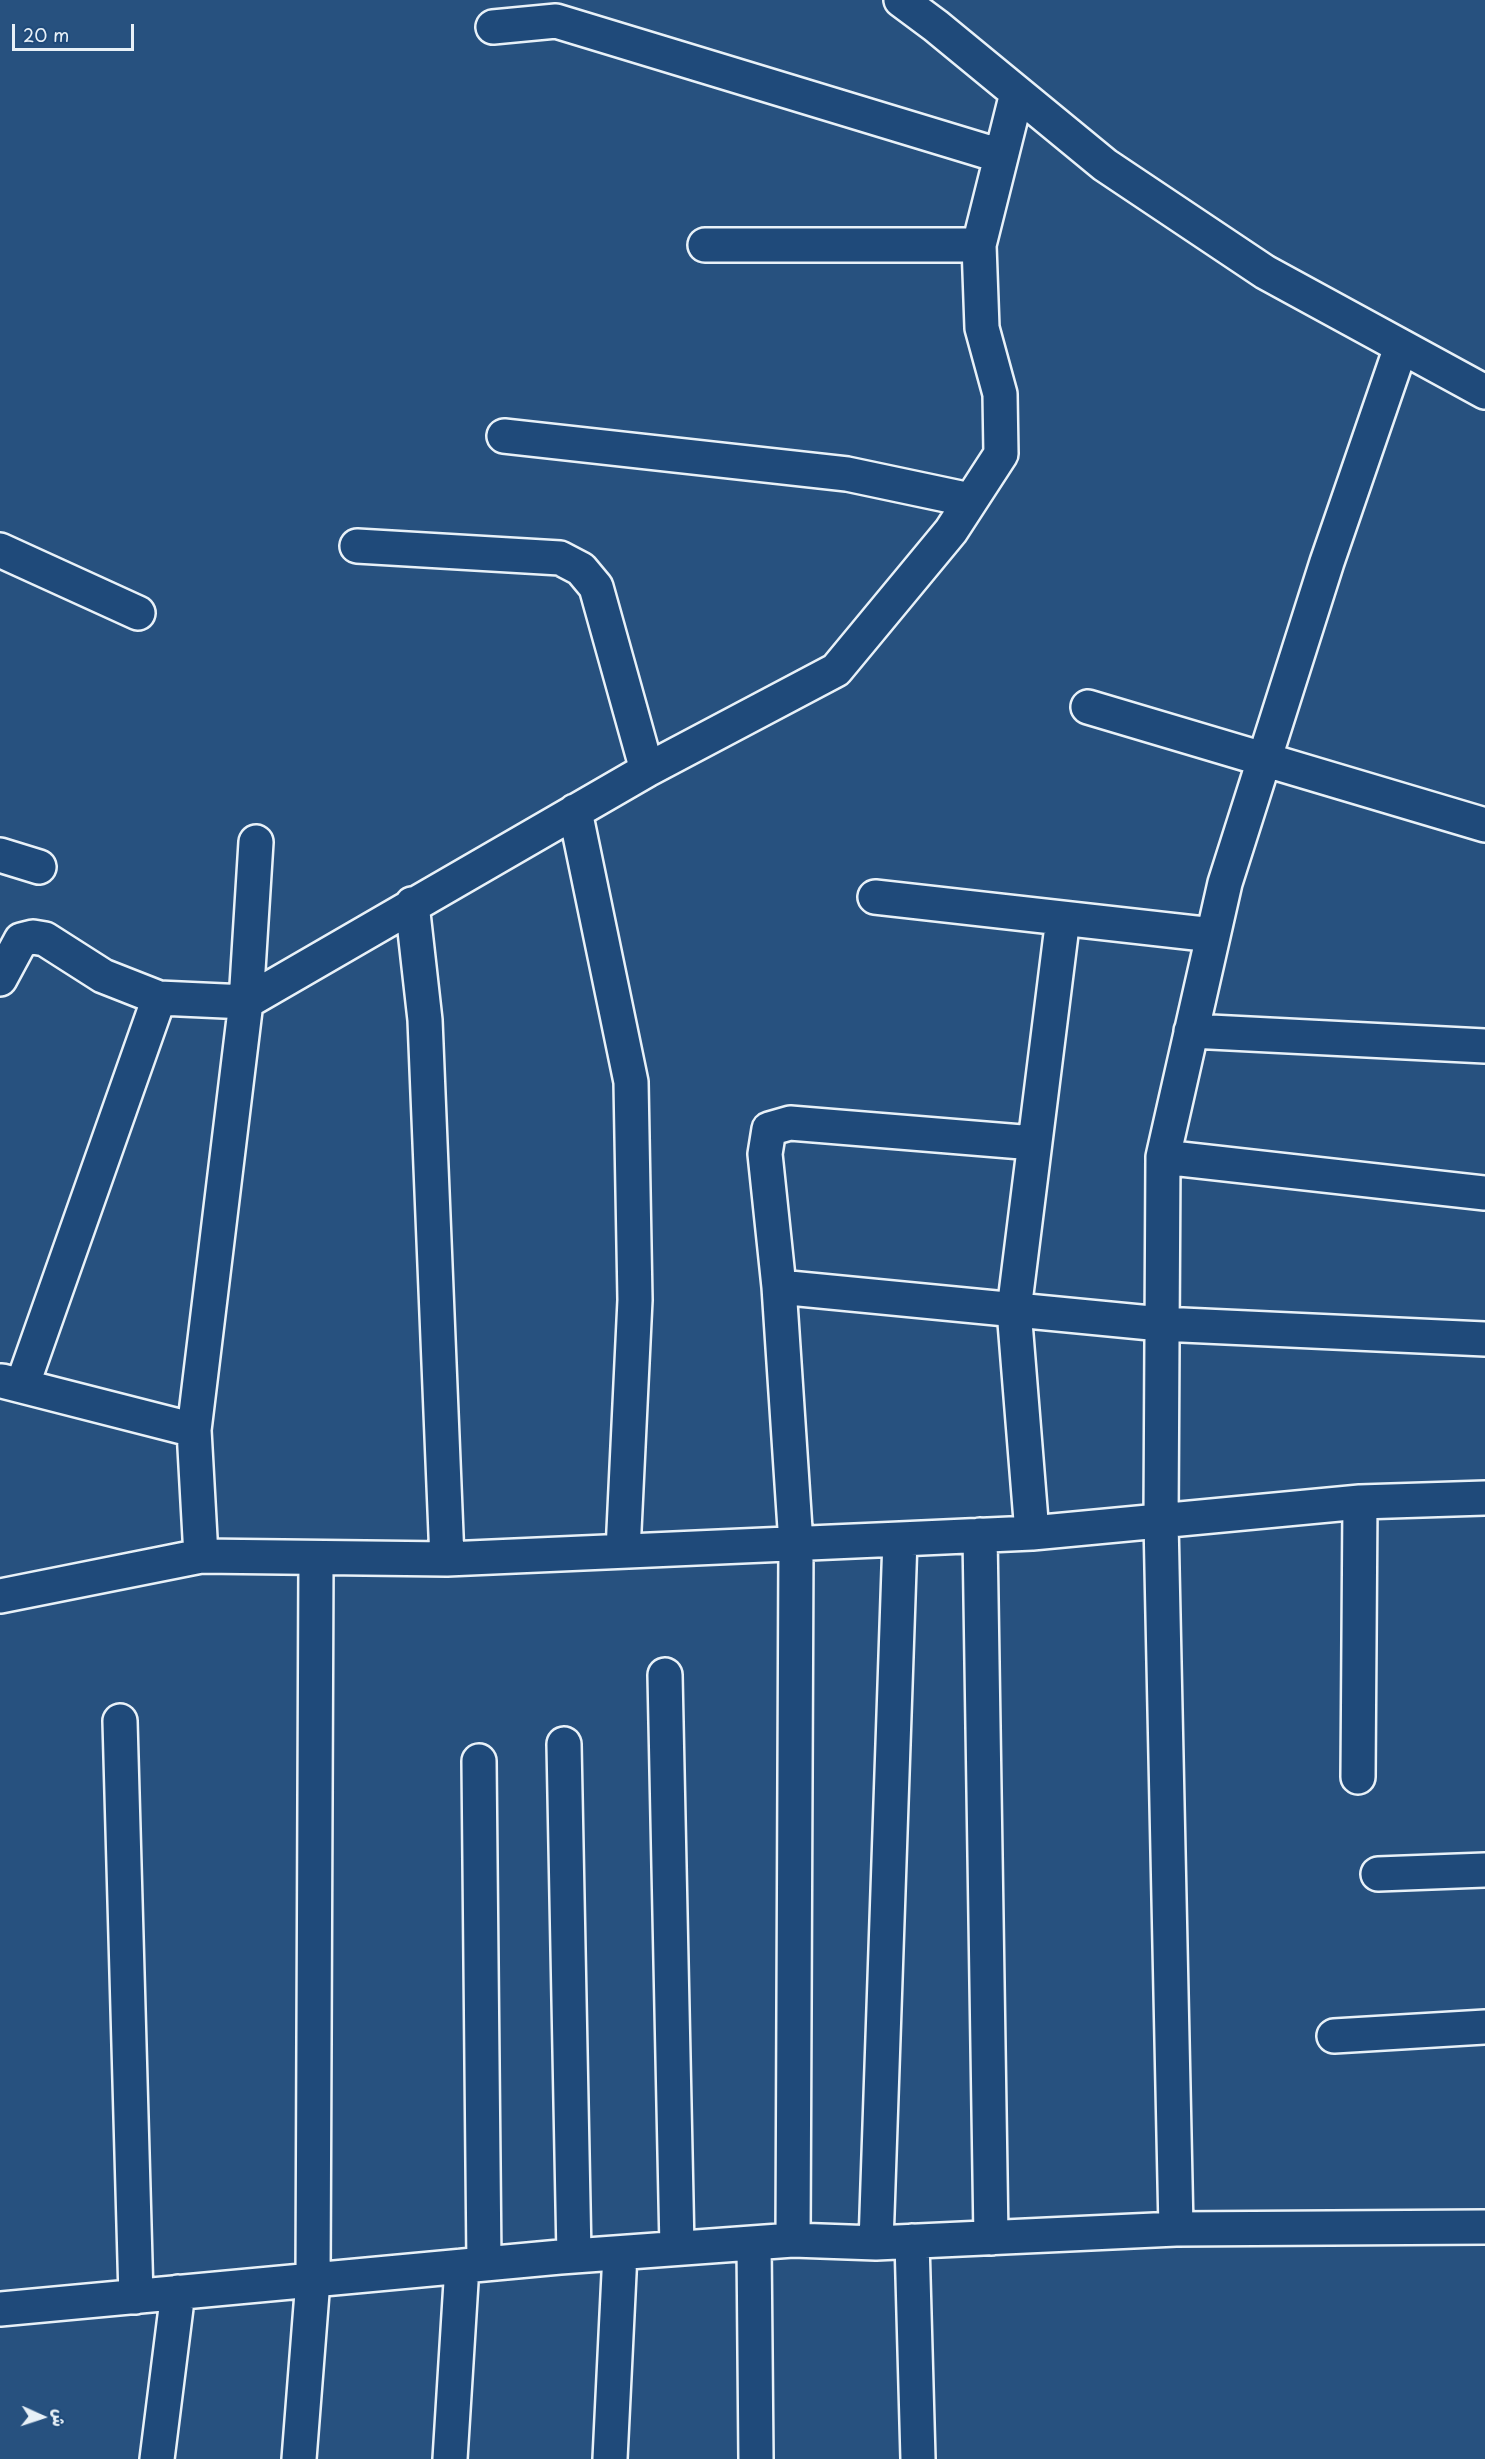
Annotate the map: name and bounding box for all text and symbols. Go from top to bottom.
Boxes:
scale bar [15,12,136,50]
text: 20 m [23,21,69,48]
north arrow [12,2387,72,2447]
text: ش [48,2409,72,2427]

